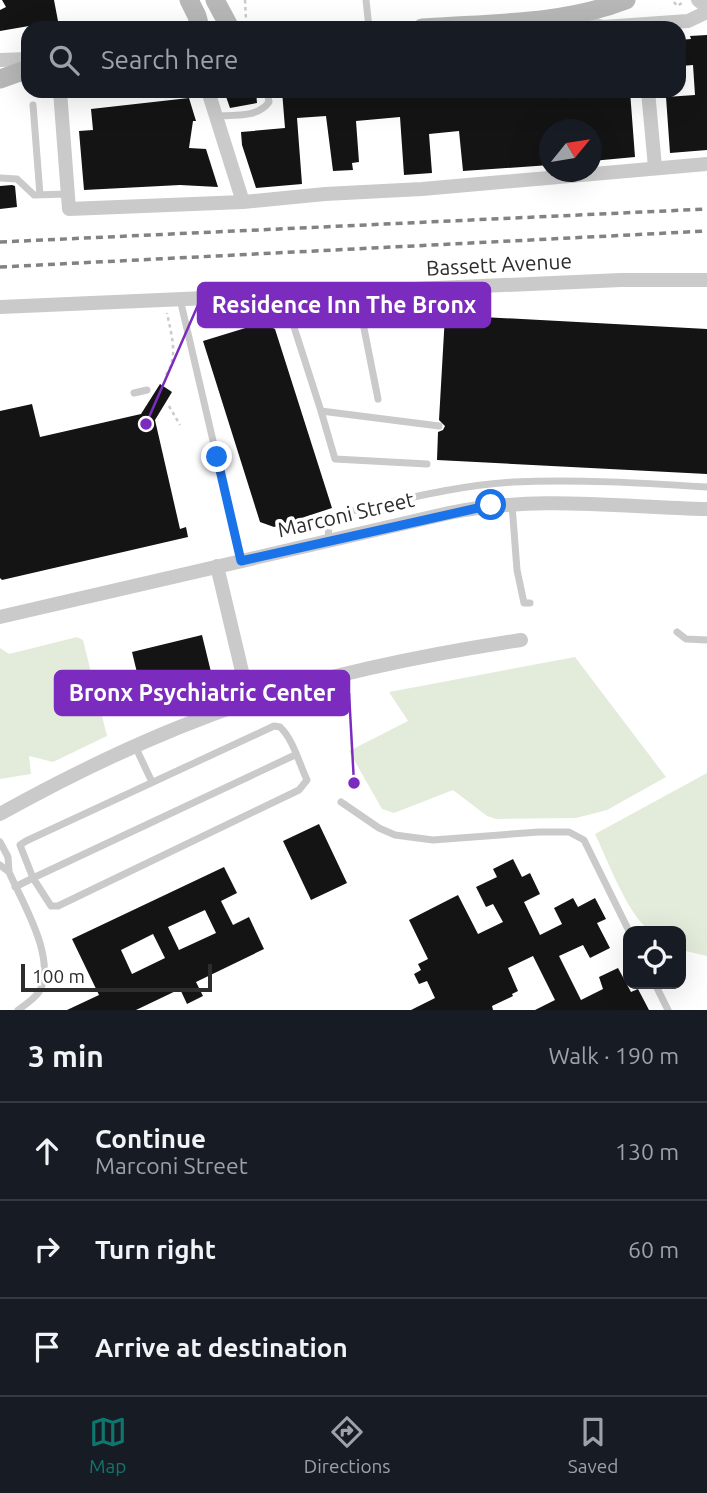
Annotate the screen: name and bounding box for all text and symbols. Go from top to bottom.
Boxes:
search box [21,21,686,98]
icon: search [45,41,83,79]
text: Search here [101,45,238,74]
north arrow [539,119,602,182]
street label: Bassett Avenue [425,248,572,280]
callout: Residence Inn The Bronx [198,283,490,327]
text: Residence Inn The Bronx [212,292,477,317]
route end [201,441,232,472]
street label: Marconi Street [275,487,416,541]
route start [475,489,506,520]
callout: Bronx Psychiatric Center [55,671,349,715]
text: Bronx Psychiatric Center [69,680,336,705]
map controls [623,926,686,989]
button: locate [623,926,686,989]
scale bar [21,961,212,993]
text: 100 m [32,965,85,987]
text: 3 min [28,1039,104,1073]
text: Walk · 190 m [548,1043,679,1068]
text: Continue [95,1124,206,1153]
icon: ahead [28,1132,66,1170]
text: 130 m [615,1139,679,1164]
text: Marconi Street [95,1153,248,1178]
icon: right [28,1230,66,1268]
text: Turn right [95,1235,216,1264]
text: 60 m [628,1237,679,1262]
icon: arrive [28,1328,66,1366]
text: Arrive at destination [95,1333,348,1362]
tab: Map [89,1413,127,1477]
tab: Directions [304,1413,391,1477]
tab: Saved [568,1413,618,1477]

